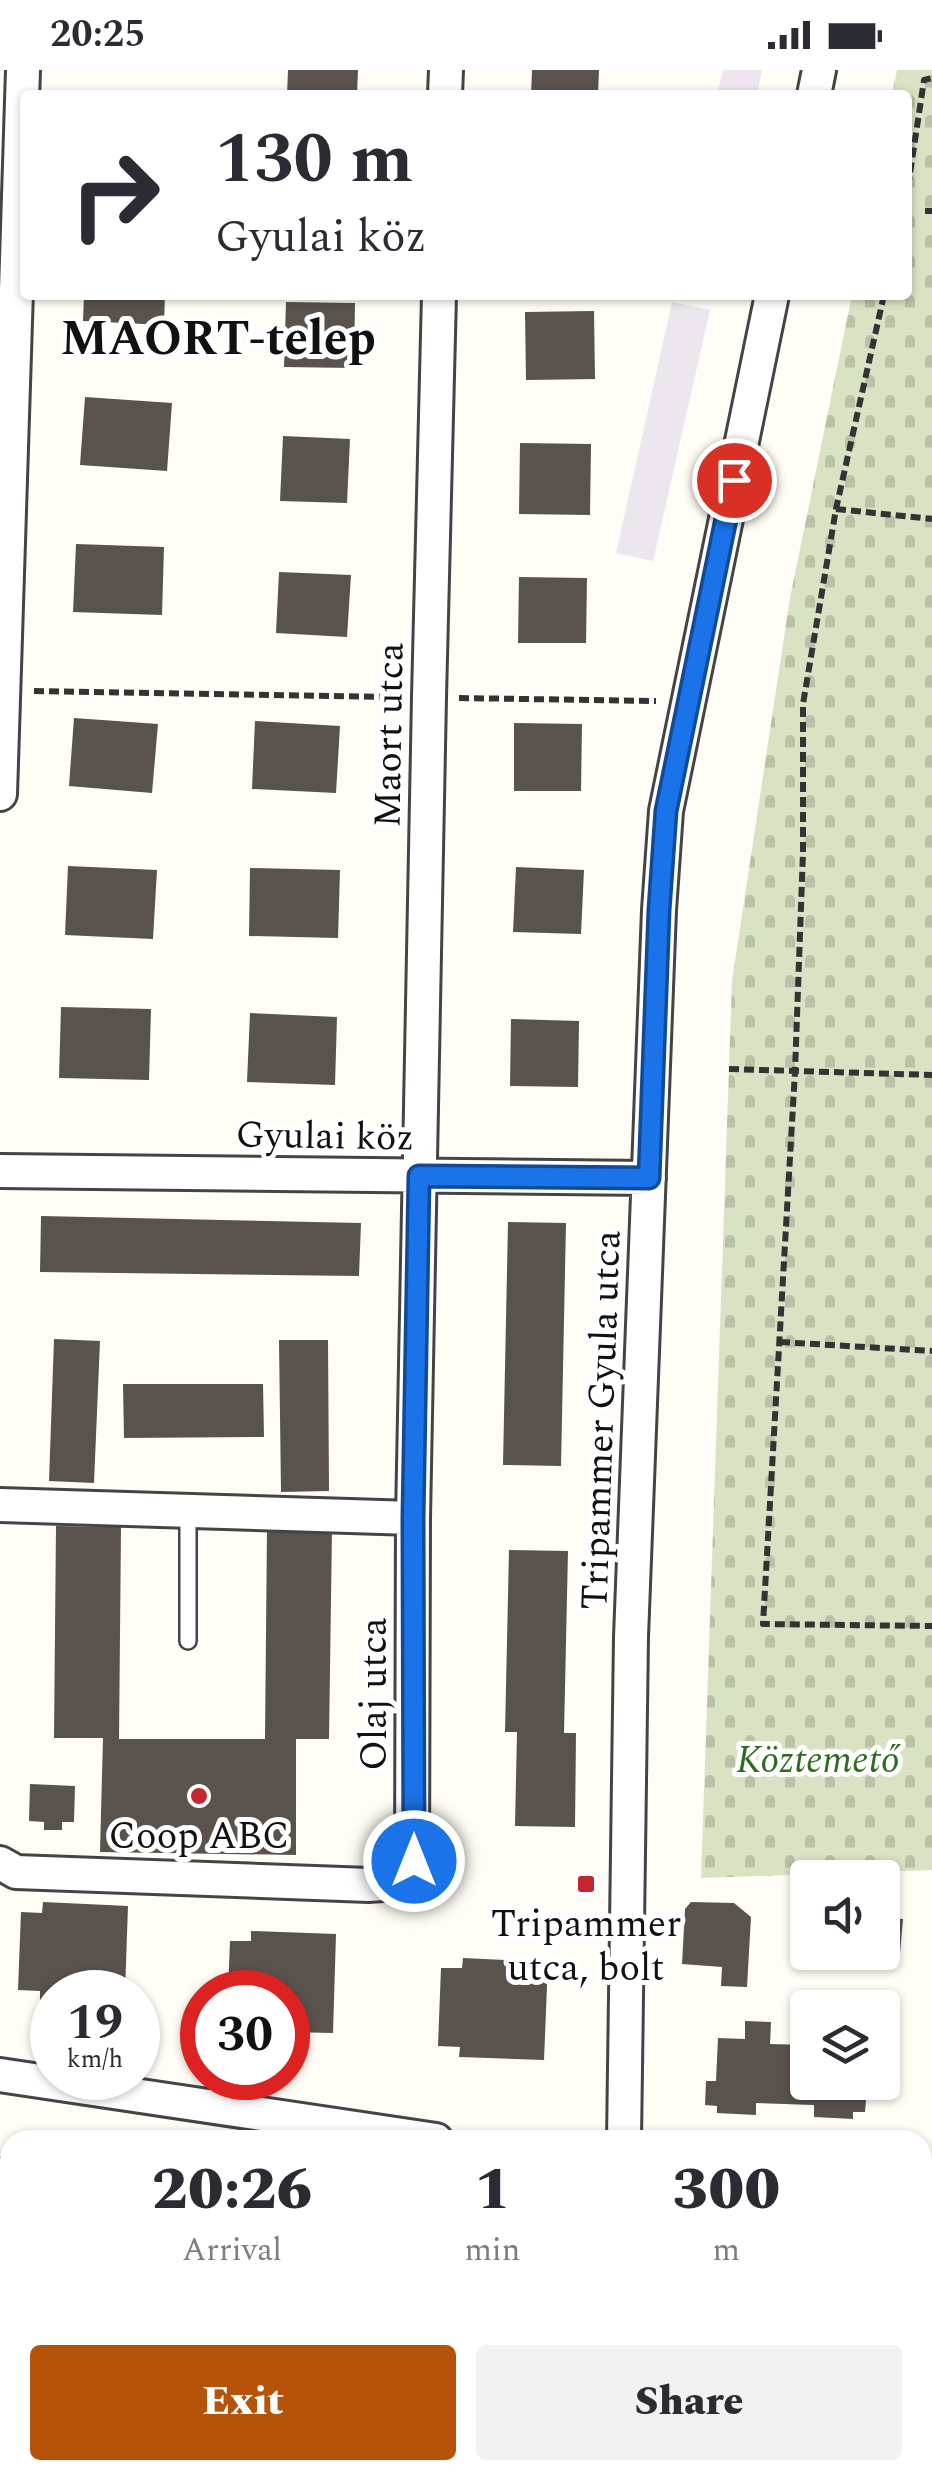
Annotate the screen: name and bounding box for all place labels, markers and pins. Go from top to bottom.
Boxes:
pin [692,438,777,523]
marker: Coop ABC [188,1785,210,1807]
place label: Coop ABC [109,1808,289,1866]
marker: Tripammer utca, bolt [575,1873,597,1895]
place label: Tripammer utca, bolt [491,1896,681,1998]

